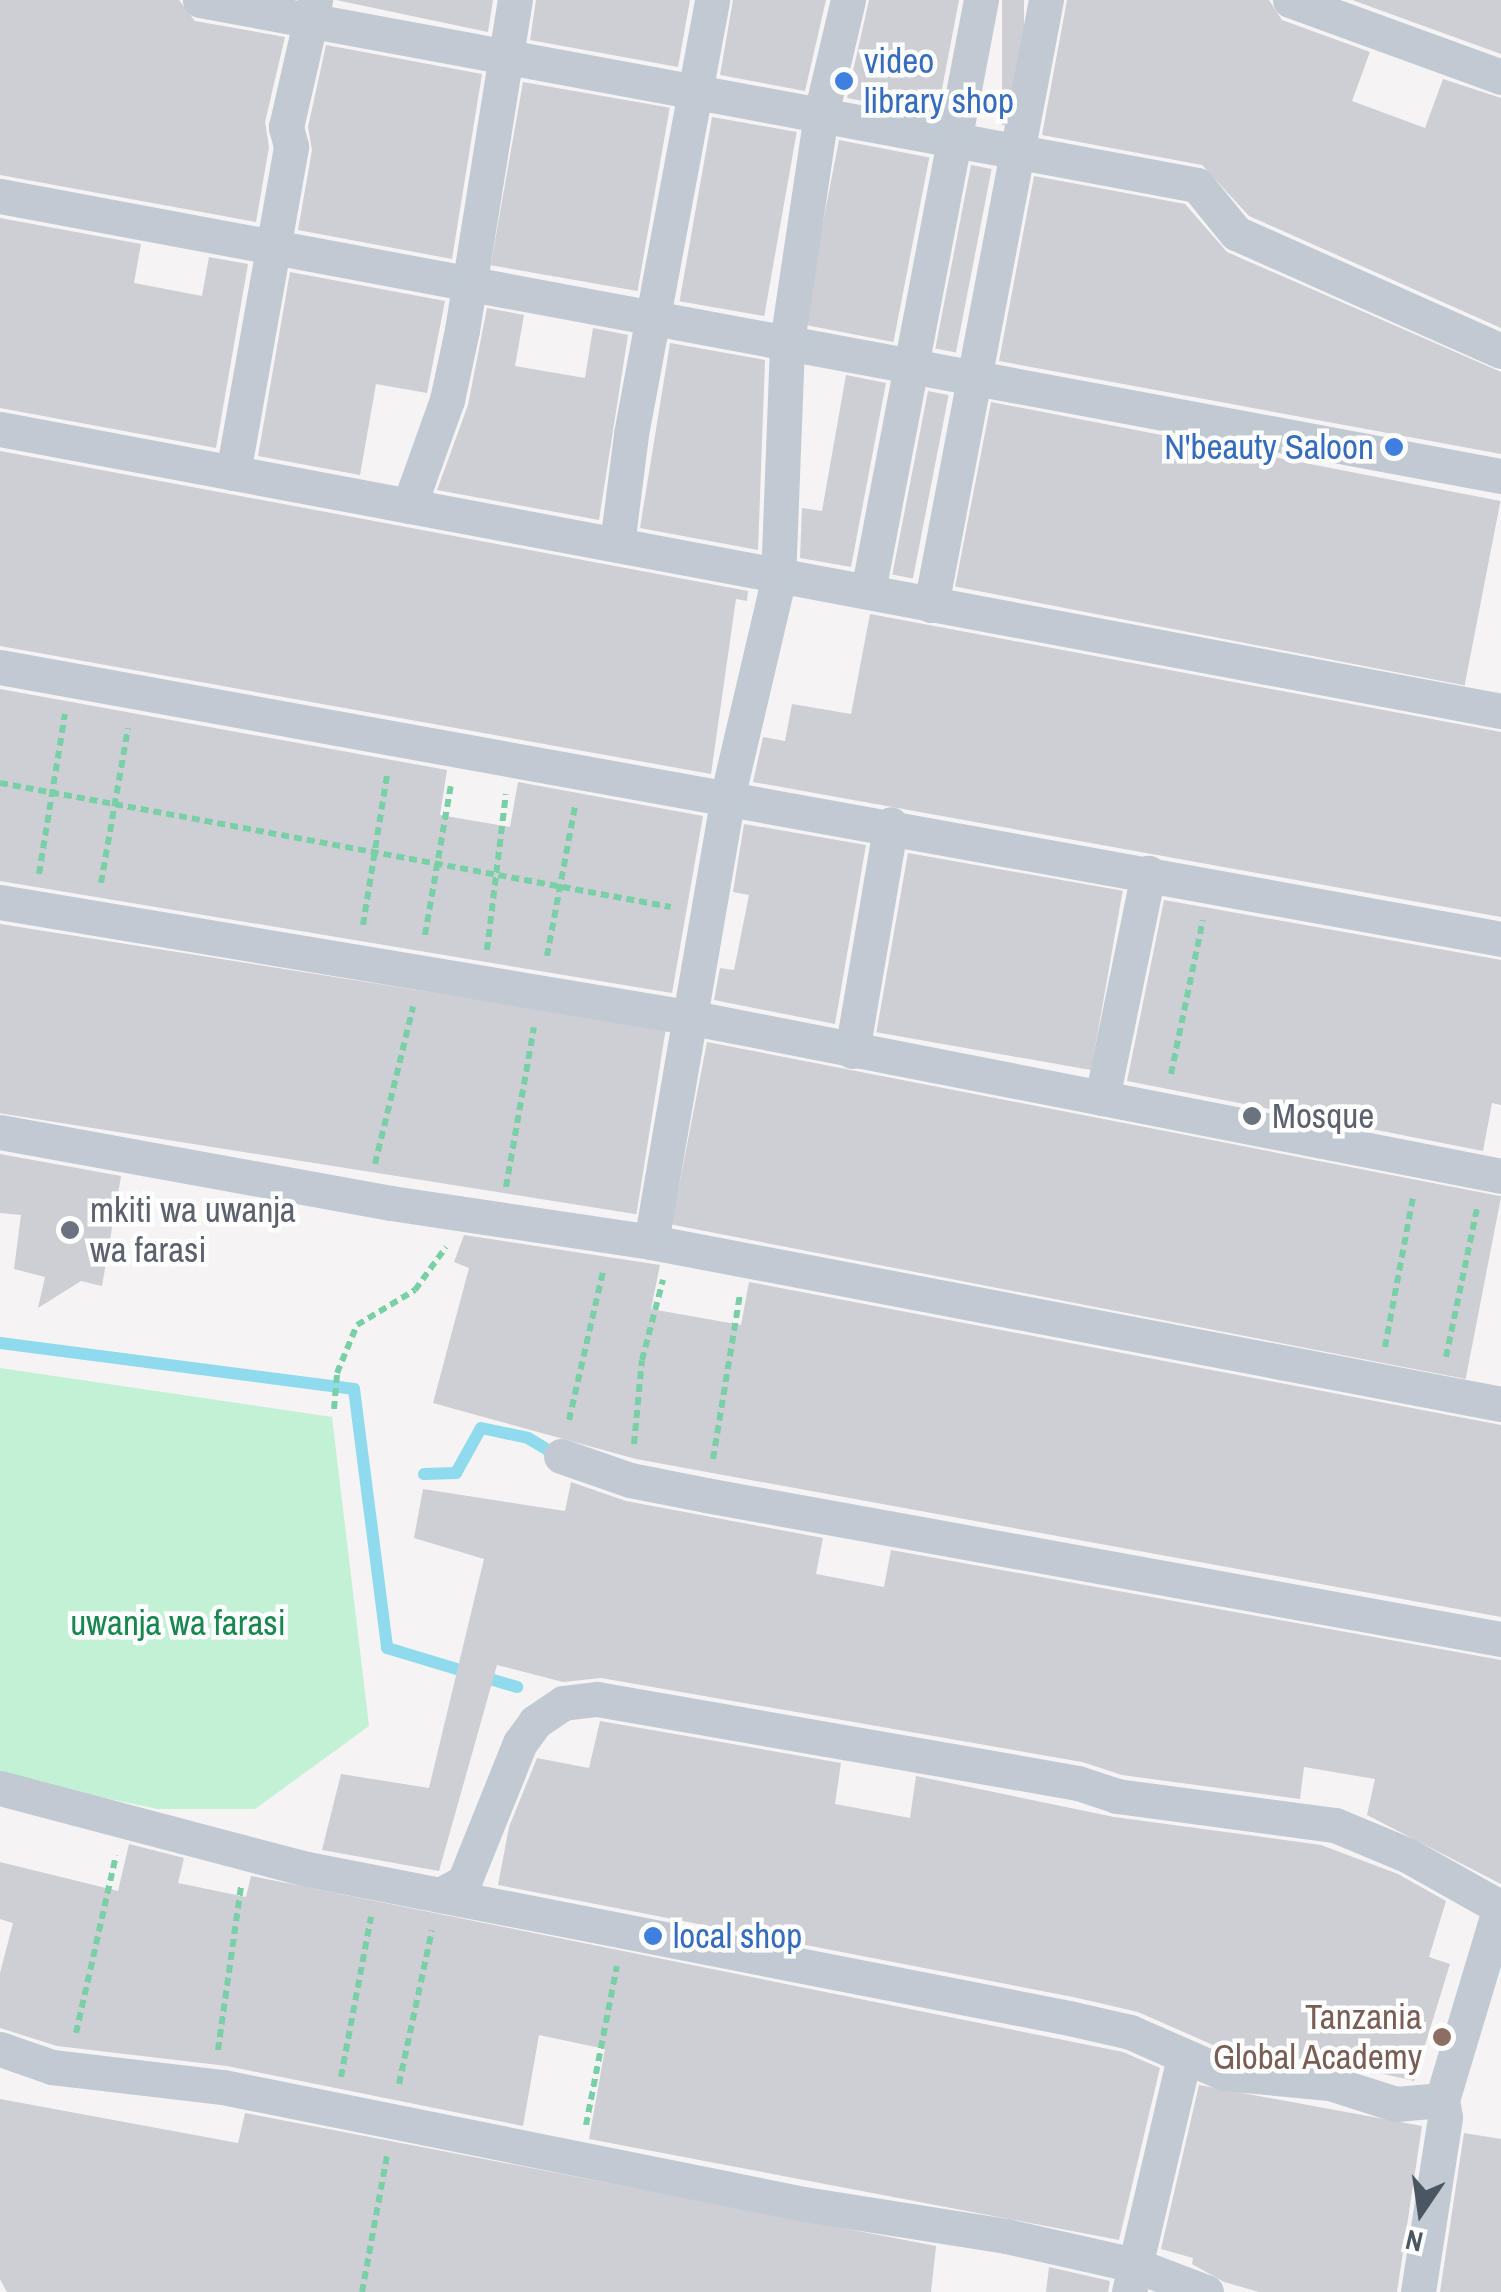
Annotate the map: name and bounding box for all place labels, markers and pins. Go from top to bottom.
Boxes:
place label: video library shop [864,40,1014,122]
marker: video library shop [833,70,855,92]
place label: N'beauty Saloon [1164,426,1374,468]
marker: N'beauty Saloon [1383,436,1405,458]
place label: Mosque [1272,1095,1374,1137]
marker: Mosque [1241,1105,1263,1127]
place label: mkiti wa uwanja wa farasi [90,1189,296,1271]
marker: mkiti wa uwanja wa farasi [59,1219,81,1241]
place label: local shop [673,1915,802,1957]
marker: local shop [642,1925,664,1947]
place label: Tanzania Global Academy [1211,1996,1422,2078]
marker: Tanzania Global Academy [1431,2026,1453,2048]

